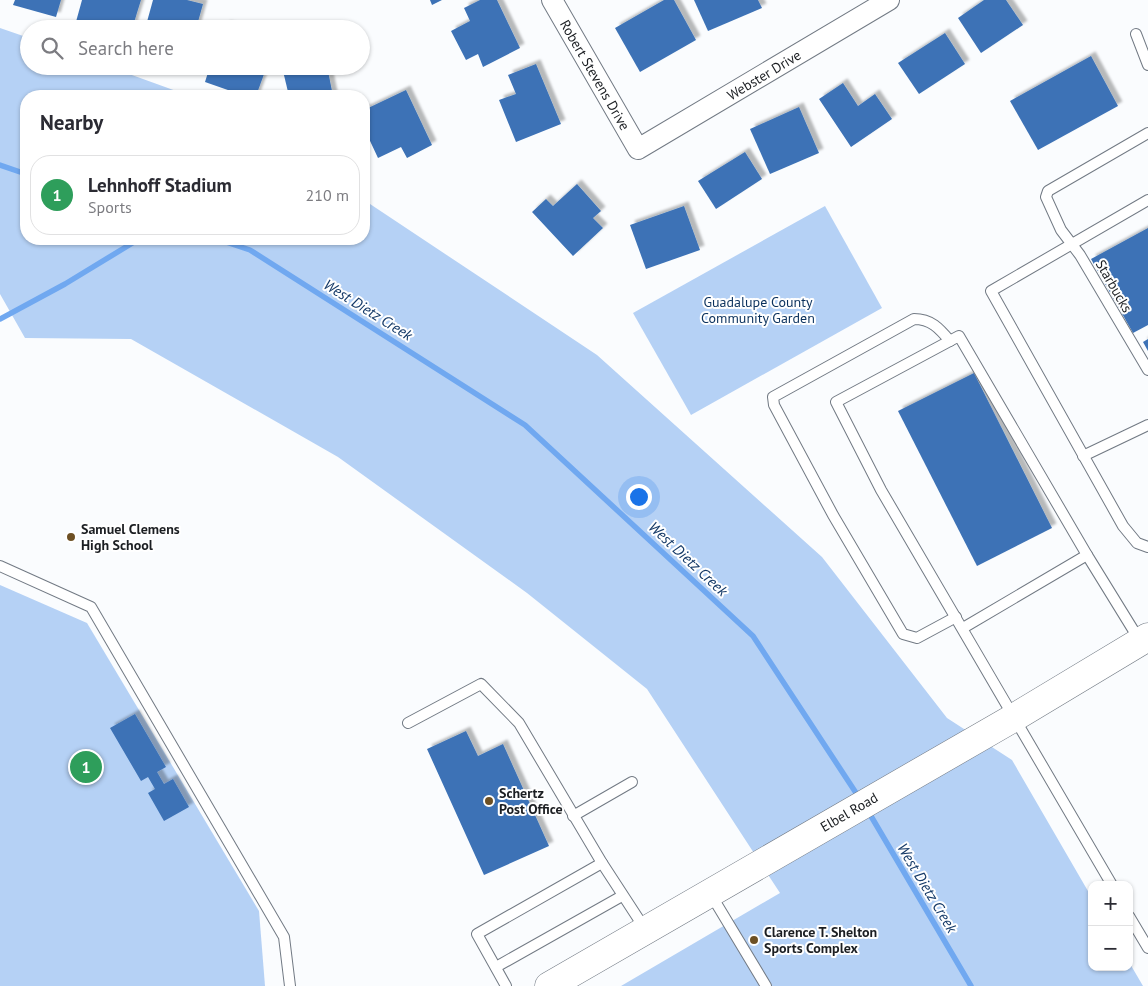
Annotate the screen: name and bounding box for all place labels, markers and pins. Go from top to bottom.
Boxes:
place label: Samuel Clemens High School [81,520,180,554]
marker: Samuel Clemens High School [65,531,77,543]
pin: 1 [70,748,102,786]
place label: Schertz Post Office [499,784,563,818]
marker: Schertz Post Office [483,795,495,807]
place label: Clarence T. Shelton Sports Complex [764,923,877,957]
marker: Clarence T. Shelton Sports Complex [748,934,760,946]

